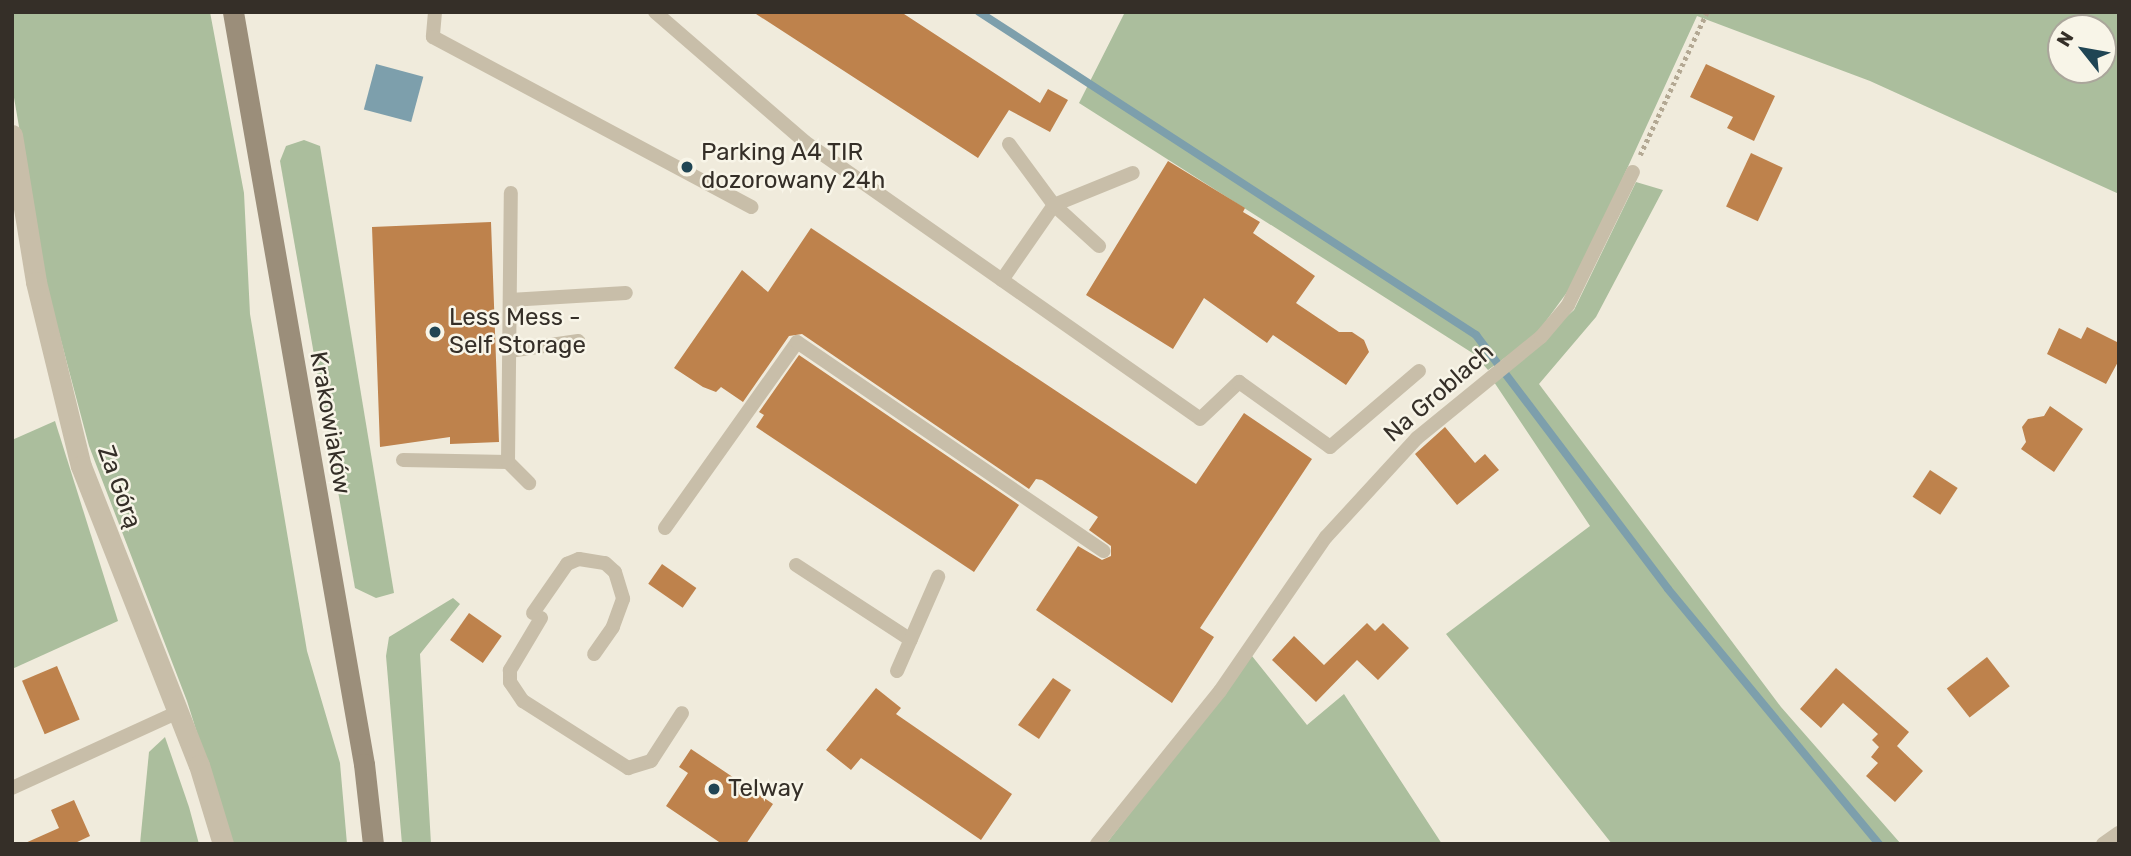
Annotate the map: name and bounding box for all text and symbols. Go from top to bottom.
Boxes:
north arrow [2047,14,2117,84]
text: N [2052,27,2079,51]
place label: Parking A4 TIR dozorowany 24h [701,139,886,195]
marker: Parking A4 TIR dozorowany 24h [679,159,695,175]
place label: Less Mess - Self Storage [449,304,586,360]
marker: Less Mess - Self Storage [427,324,443,340]
street label: Na Groblach [1378,338,1500,448]
street label: Krakowiaków [303,349,357,497]
street label: Za Górą [91,442,147,532]
place label: Telway [728,775,804,803]
marker: Telway [706,781,722,797]

